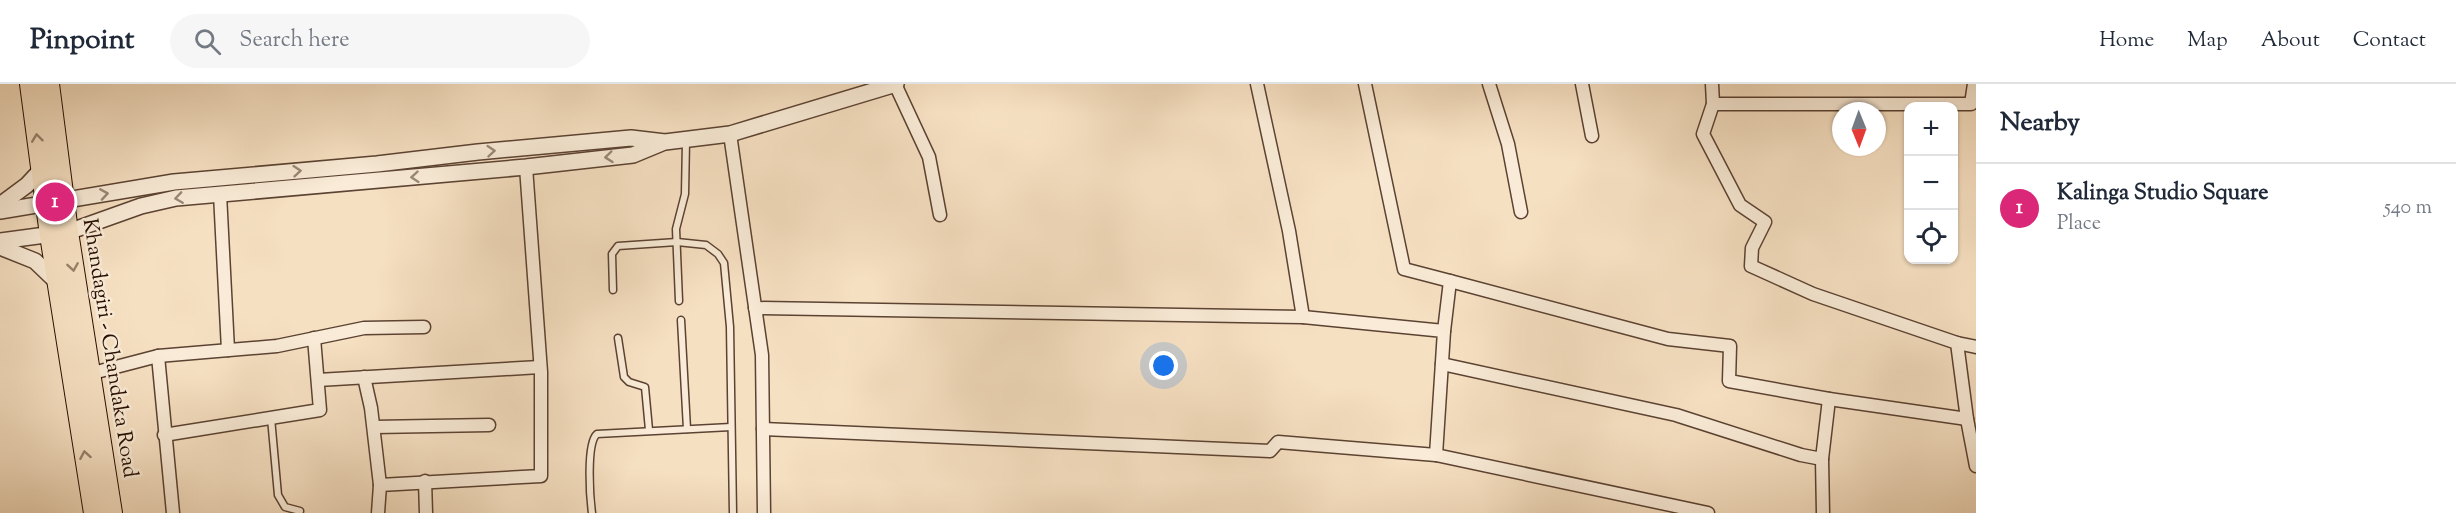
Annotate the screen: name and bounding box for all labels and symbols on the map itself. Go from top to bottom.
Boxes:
north arrow [1832,102,1886,156]
one-way arrow [32,133,44,142]
one-way arrow [486,145,495,158]
one-way arrow [604,151,613,163]
one-way arrow [292,165,302,178]
one-way arrow [410,170,419,183]
pin: 1 [36,180,74,224]
one-way arrow [99,189,108,201]
one-way arrow [174,192,183,204]
street label: Khandagiri - Chandaka Road [74,216,144,480]
one-way arrow [67,262,79,271]
your location [1149,351,1178,380]
one-way arrow [79,451,91,460]

